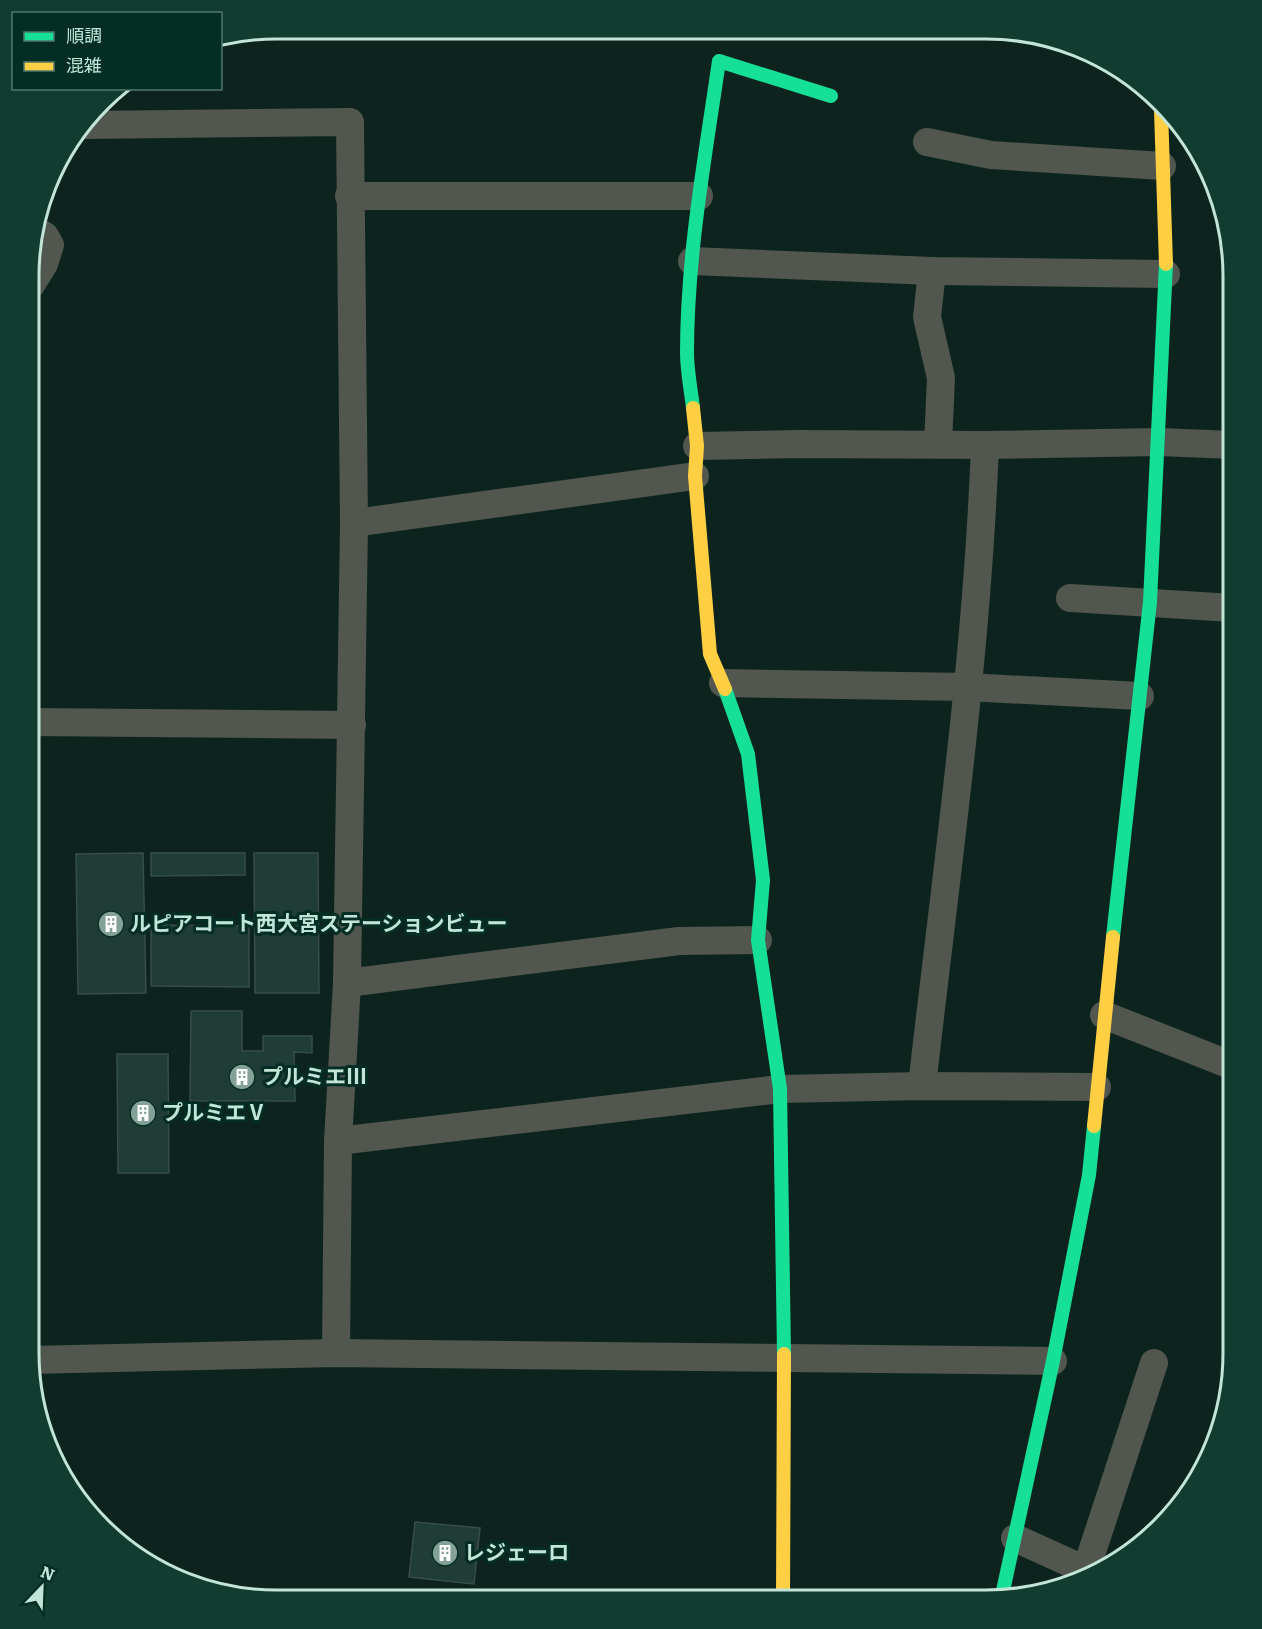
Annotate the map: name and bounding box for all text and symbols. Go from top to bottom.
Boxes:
legend [12,12,222,90]
text: 順調 [66,21,102,48]
text: 混雑 [66,51,102,78]
place label: ルピアコート西大宮ステーションビュー [130,906,508,937]
building icon: ルピアコート西大宮ステーションビュー [96,909,126,939]
place label: プルミエⅢ [262,1059,367,1090]
building icon: プルミエⅢ [227,1062,257,1092]
place label: プルミエⅤ [162,1095,267,1126]
building icon: プルミエⅤ [128,1098,158,1128]
place label: レジェーロ [464,1535,569,1566]
building icon: レジェーロ [430,1538,460,1568]
north arrow [12,1557,72,1617]
text: N [37,1559,59,1586]

